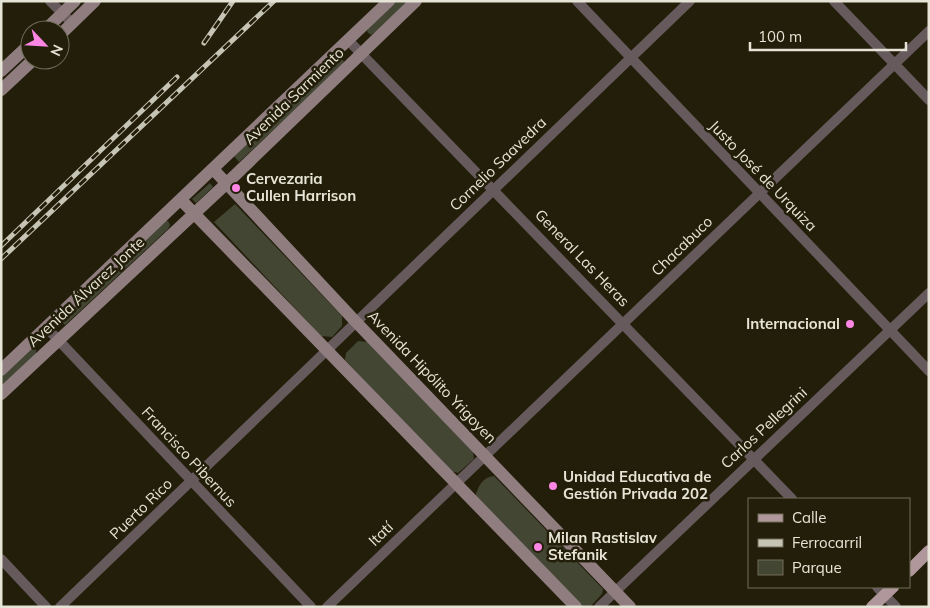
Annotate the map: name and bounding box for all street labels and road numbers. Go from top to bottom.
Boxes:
street label: Avenida Sarmiento [240,43,348,148]
street label: Cornelio Saavedra [445,113,550,215]
street label: Justo José de Urquiza [705,116,821,235]
street label: General Las Heras [531,205,634,310]
street label: Chacabuco [647,212,716,280]
street label: Avenida Álvarez Jonte [23,232,148,351]
street label: Avenida Hipólito Yrigoyen [364,306,501,447]
street label: Carlos Pellegrini [716,383,811,473]
street label: Francisco Pibernus [138,402,241,511]
street label: Puerto Rico [105,474,176,543]
street label: Itatí [364,516,398,550]

